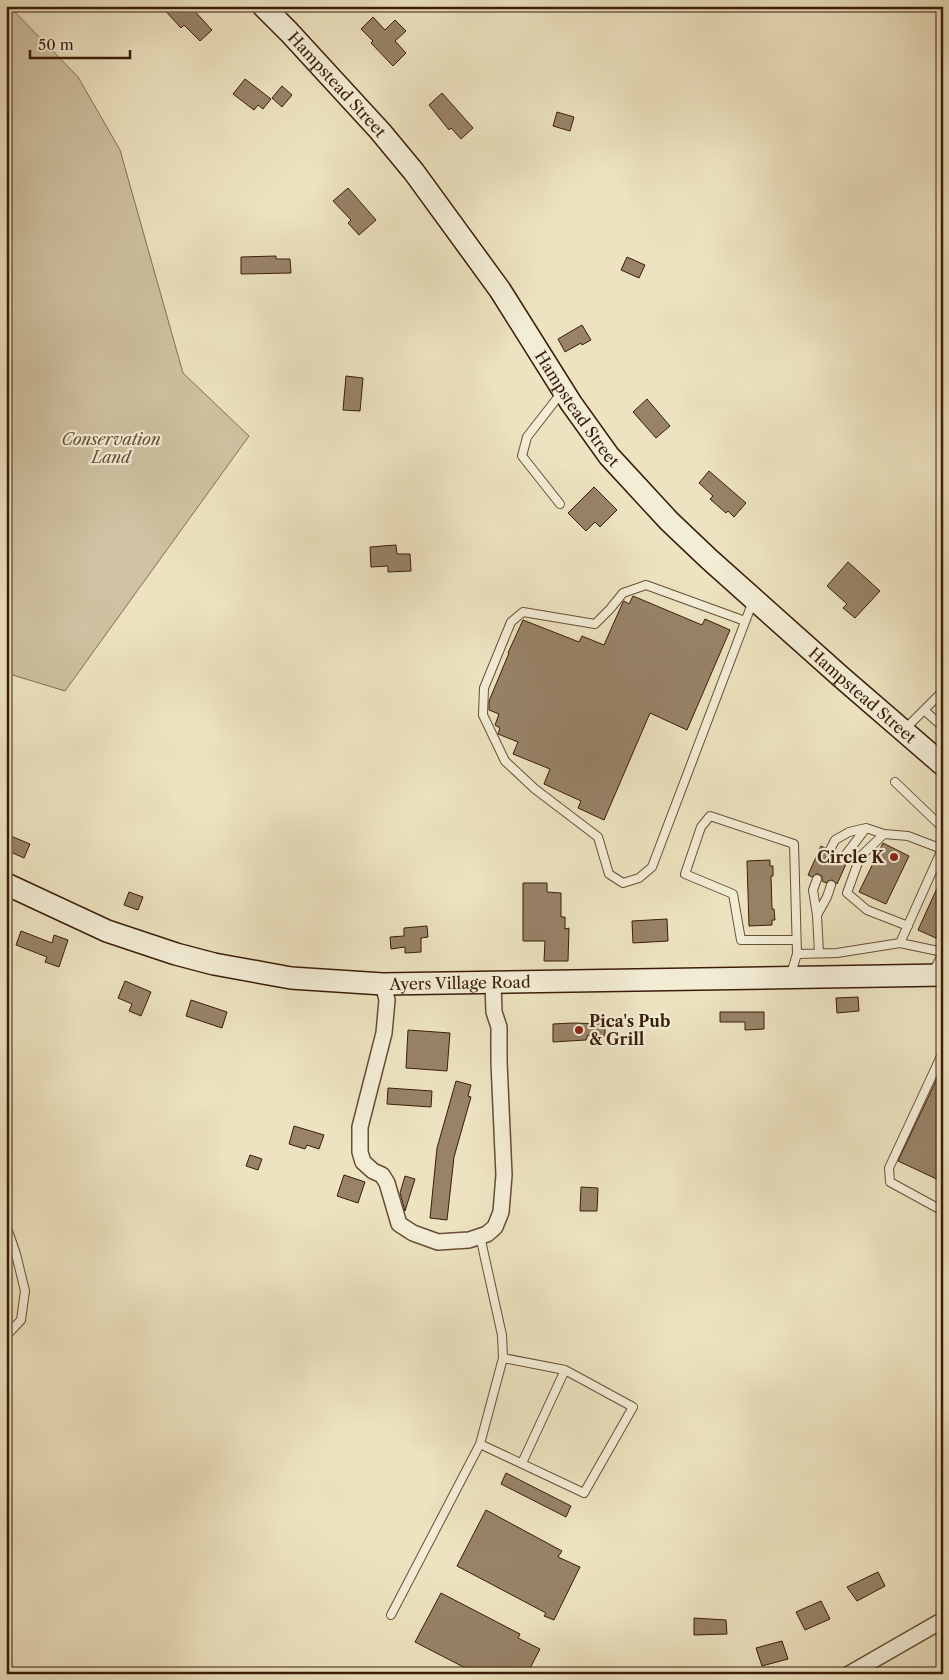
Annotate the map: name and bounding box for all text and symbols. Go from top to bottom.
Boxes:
scale bar [30,28,130,60]
street label: Hampstead Street [284,28,391,141]
text: 50 m [38,35,74,54]
street label: Hampstead Street [531,347,624,471]
park label: Conservation Land [61,429,161,467]
street label: Hampstead Street [805,643,921,748]
place label: Circle K [817,847,885,867]
marker: Circle K [888,851,900,863]
street label: Ayers Village Road [388,972,531,994]
place label: Pica's Pub & Grill [589,1011,670,1049]
marker: Pica's Pub & Grill [573,1024,585,1036]

